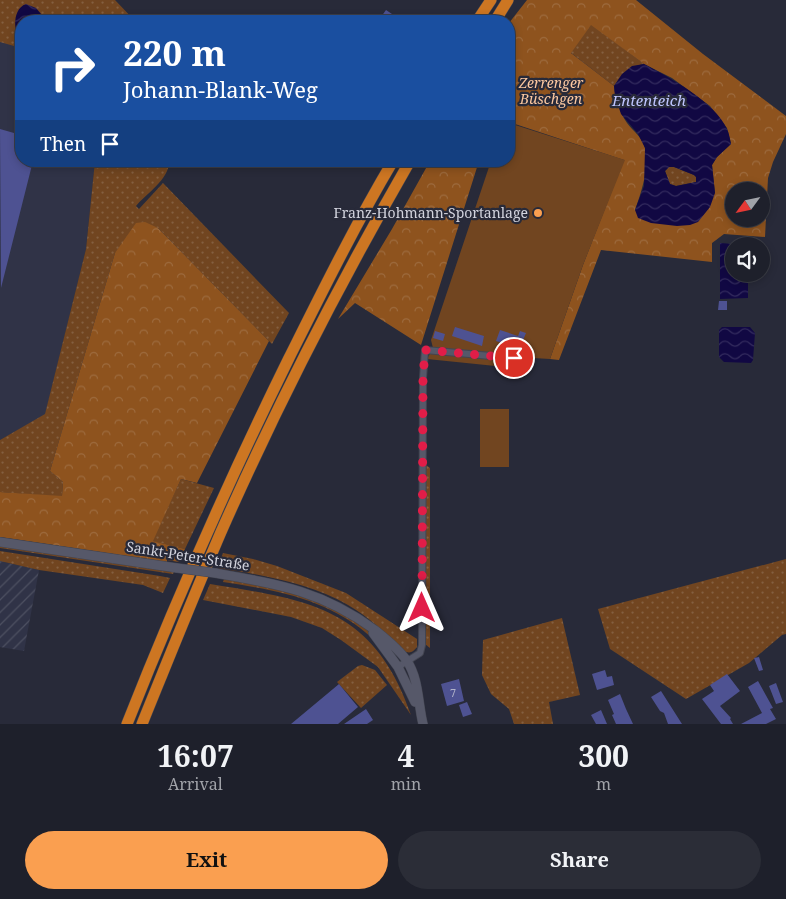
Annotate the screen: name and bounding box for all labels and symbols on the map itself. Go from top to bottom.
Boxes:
park label: Zerrenger Büschgen [518,73,584,108]
water label: Ententeich [611,90,686,110]
north arrow [725,182,770,228]
place label: Franz-Hohmann-Sportanlage [333,203,528,222]
marker: Franz-Hohmann-Sportanlage [532,207,544,219]
pin [493,337,535,379]
street label: Sankt-Peter-Straße [125,536,251,575]
position arrow [395,581,447,633]
house number: 7 [450,685,456,700]

